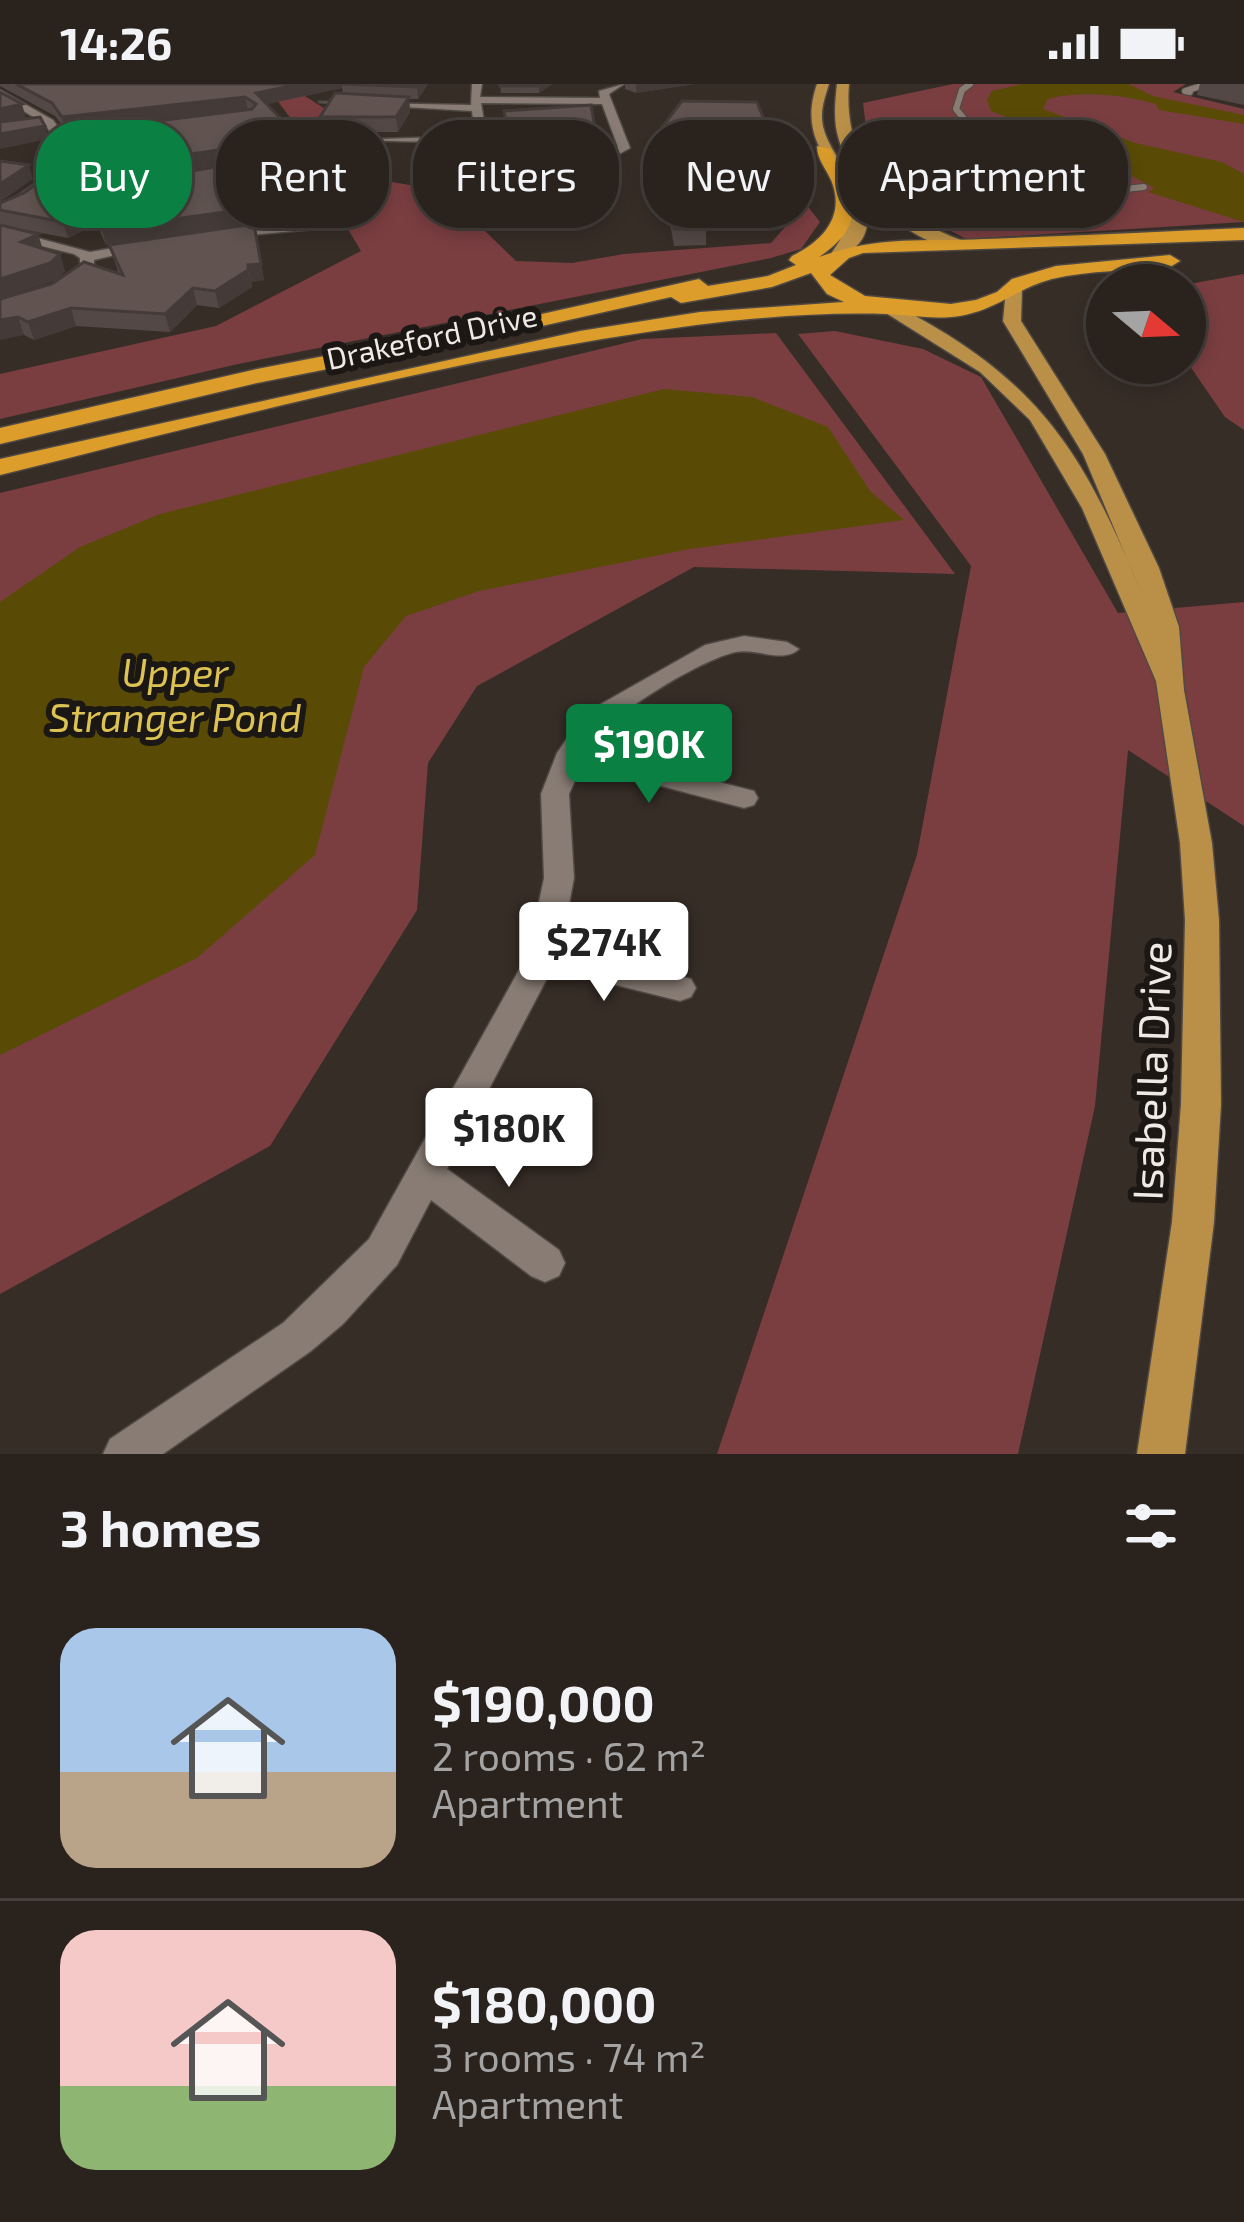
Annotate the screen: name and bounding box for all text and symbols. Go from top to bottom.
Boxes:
text: 14:26 [60,15,172,69]
chip: Buy [36,120,192,228]
chip: Rent [216,120,389,228]
chip: Filters [413,120,619,228]
chip: New [643,120,814,228]
chip: Apartment [838,120,1128,228]
north arrow [1086,264,1206,384]
map controls [1086,264,1206,384]
street label: Drakeford Drive [323,296,540,376]
water label: Upper Stranger Pond [49,648,301,740]
pin: $190K [565,704,733,806]
text: $190K [593,719,705,766]
pin: $274K [520,902,688,1004]
text: $274K [546,917,662,964]
street label: Isabella Drive [1120,941,1180,1201]
pin: $180K [425,1088,593,1190]
text: $180K [452,1103,566,1150]
icon: filters [1118,1493,1184,1559]
text: 3 homes [60,1496,261,1557]
text: $190,000 [432,1671,655,1732]
icon: home [156,1676,300,1820]
text: 2 rooms · 62 m² [432,1732,706,1779]
text: Apartment [432,1779,623,1826]
text: $180,000 [432,1972,656,2033]
icon: home [156,1978,300,2122]
text: 3 rooms · 74 m² [432,2033,705,2080]
text: Apartment [432,2080,623,2127]

